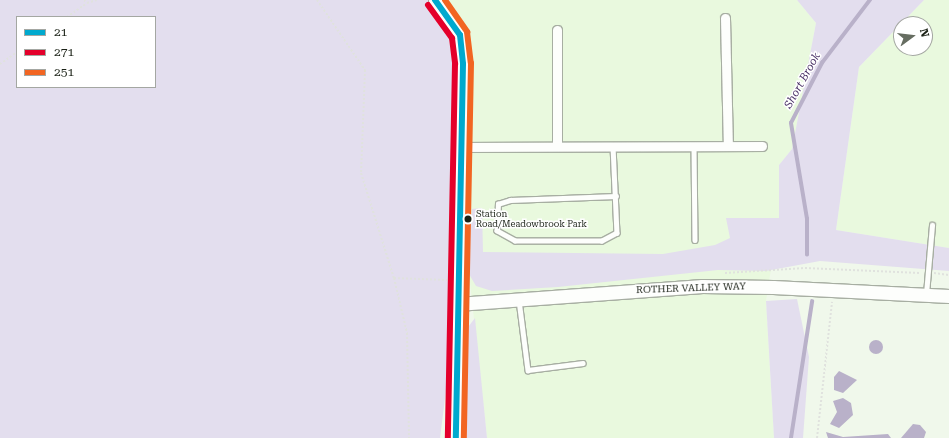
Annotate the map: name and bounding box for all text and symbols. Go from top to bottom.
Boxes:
legend [16,16,156,88]
north arrow [893,16,933,56]
text: 21 [54,25,67,39]
text: N [917,27,931,39]
text: 271 [54,45,74,59]
water label: Short Brook [782,51,824,111]
text: 251 [54,65,74,79]
place label: Station Road/Meadowbrook Park [476,209,587,230]
marker: Station Road/Meadowbrook Park [463,214,473,224]
street label: ROTHER VALLEY WAY [636,280,746,296]

